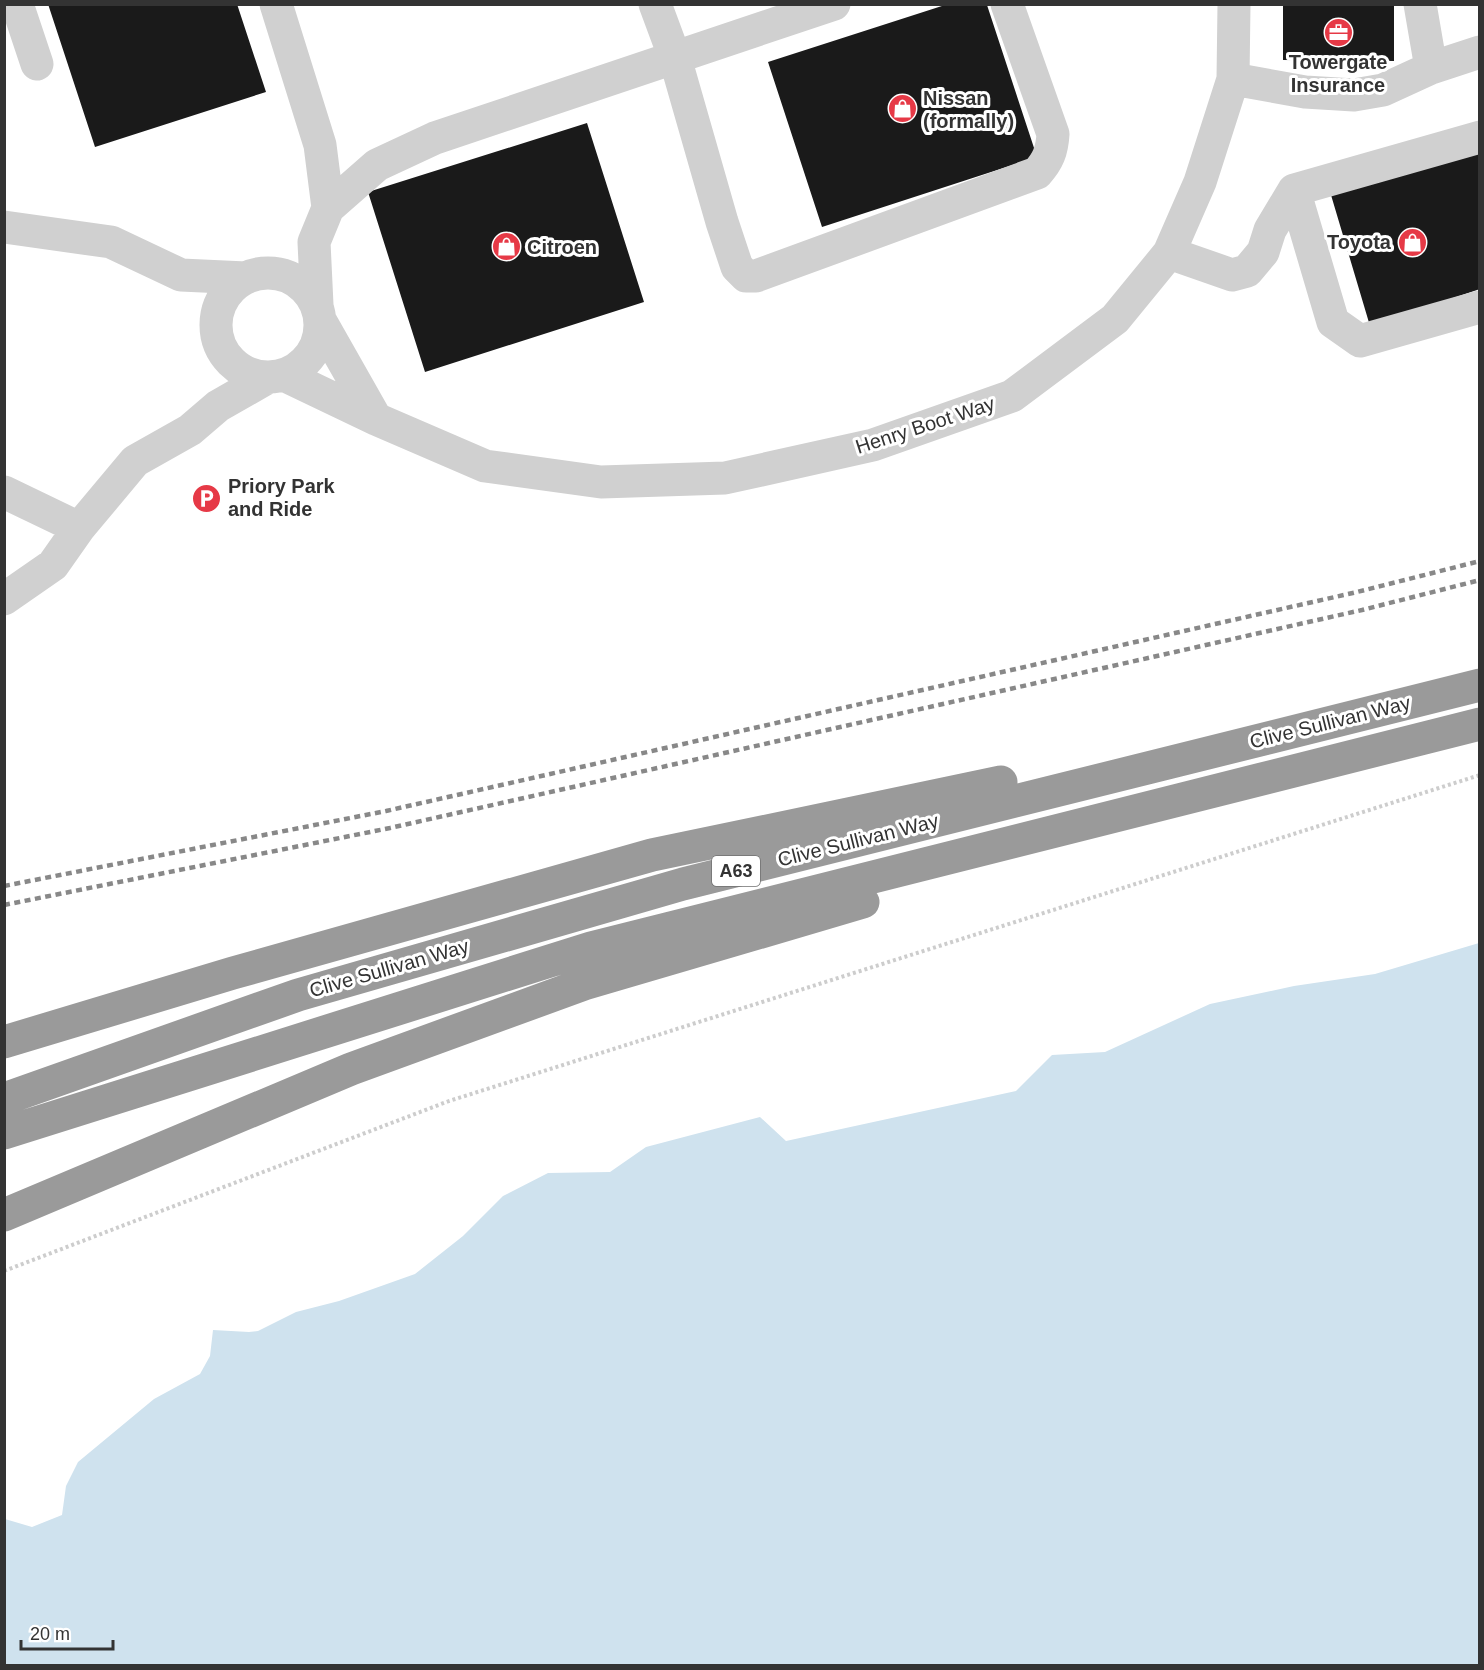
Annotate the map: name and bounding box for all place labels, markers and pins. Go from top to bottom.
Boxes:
office icon: Towergate Insurance [1322,16,1354,48]
place label: Towergate Insurance [1289,51,1387,96]
place label: Nissan (formally) [923,87,1014,132]
shop icon: Nissan (formally) [886,93,918,125]
shop icon: Toyota [1396,226,1428,258]
shop icon: Citroen [490,231,522,263]
place label: Toyota [1327,231,1392,253]
place label: Citroen [527,236,597,258]
place label: Priory Park and Ride [228,475,336,520]
parking icon: Priory Park and Ride [191,482,223,514]

